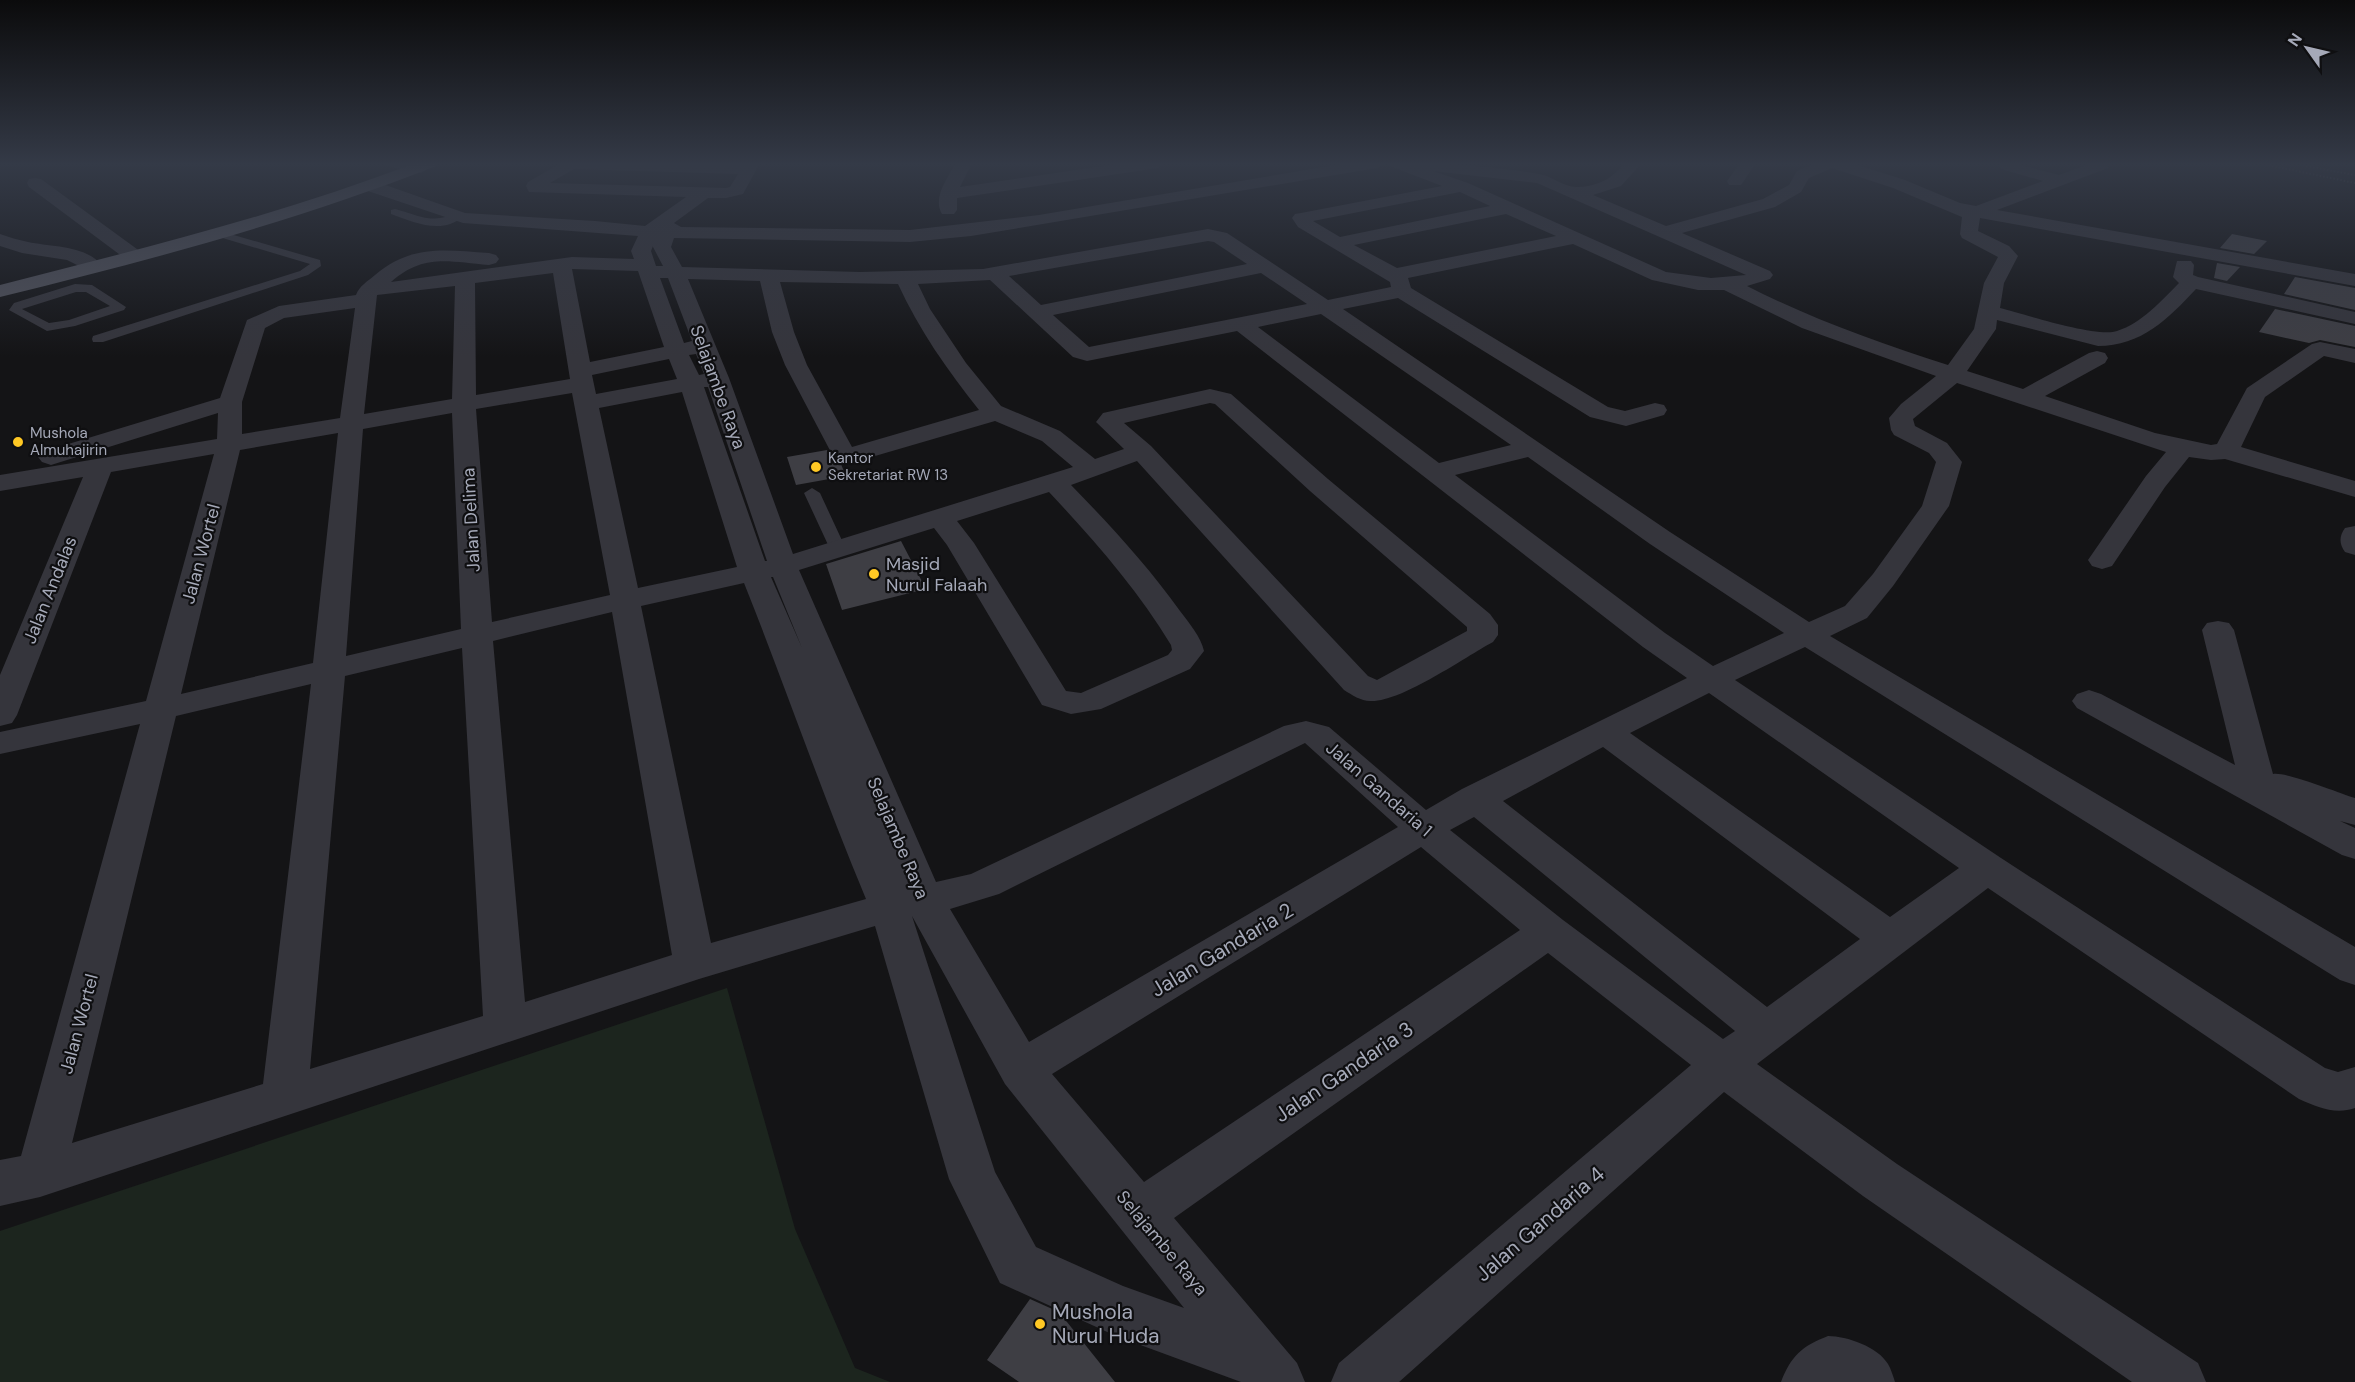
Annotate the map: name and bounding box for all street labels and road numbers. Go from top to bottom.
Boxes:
street label: Selajambe Raya [684,322,752,452]
street label: Jalan Delima [456,467,486,573]
street label: Jalan Wortel [176,501,226,607]
street label: Jalan Andalas [18,533,82,647]
street label: Jalan Gandaria 1 [1321,736,1437,842]
street label: Selajambe Raya [862,773,934,903]
street label: Jalan Gandaria 2 [1146,896,1298,1004]
street label: Jalan Wortel [54,971,104,1077]
street label: Jalan Gandaria 3 [1269,1015,1419,1129]
street label: Jalan Gandaria 4 [1470,1160,1611,1288]
street label: Selajambe Raya [1111,1185,1213,1301]

